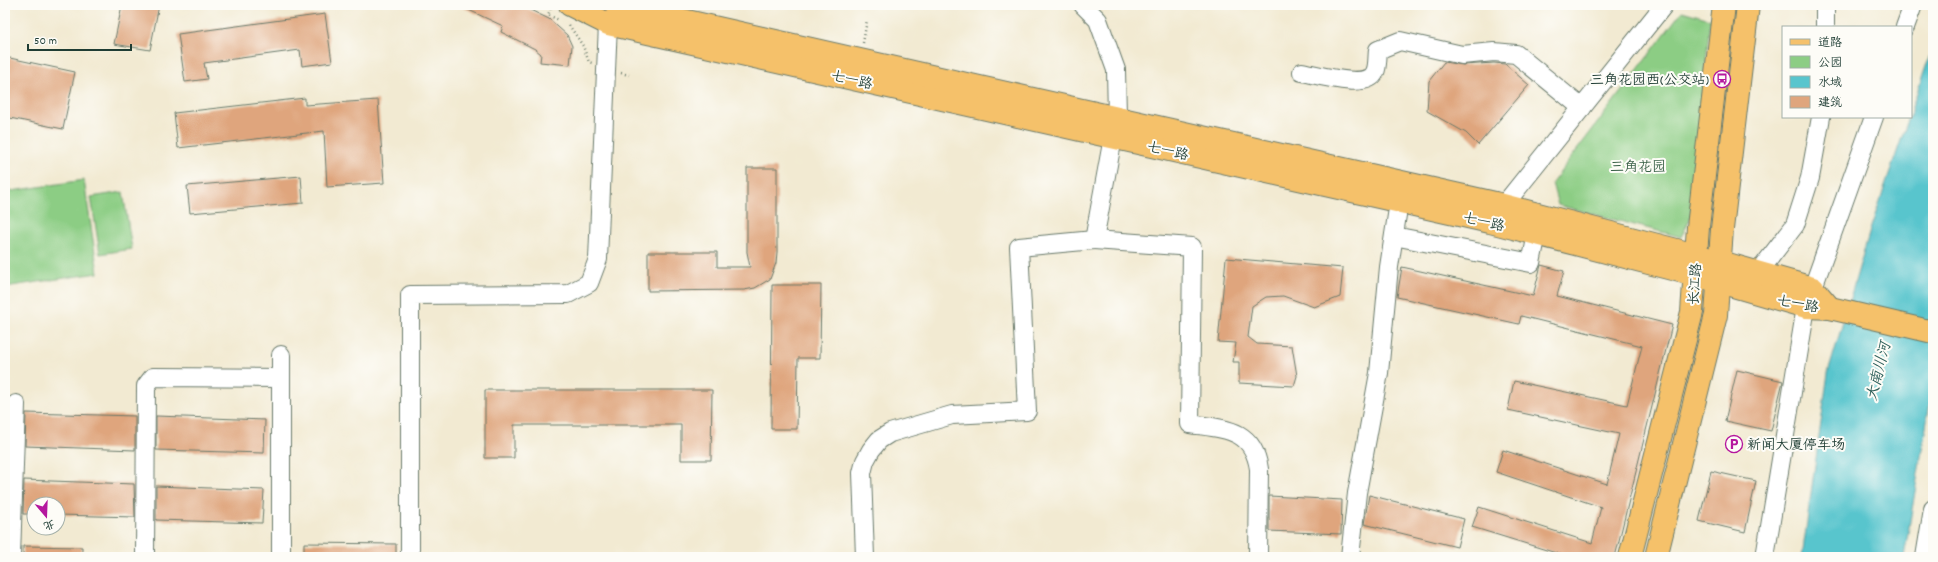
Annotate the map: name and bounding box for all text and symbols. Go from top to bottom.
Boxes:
scale bar [28,26,131,52]
legend [1782,26,1912,118]
text: 50 m [34,33,57,50]
text: 道路 [1818,35,1842,52]
text: 公园 [1818,55,1842,72]
street label: 七一路 [829,66,874,95]
bus stop icon: 三角花园西(公交站) [1712,69,1732,89]
place label: 三角花园西(公交站) [1590,71,1709,91]
text: 水域 [1818,75,1842,92]
text: 建筑 [1818,95,1842,112]
street label: 七一路 [1145,137,1190,166]
park label: 三角花园 [1610,158,1666,178]
street label: 七一路 [1461,208,1506,237]
street label: 长江路 [1685,262,1707,306]
street label: 七一路 [1775,291,1820,319]
water label: 大南川河 [1862,337,1899,403]
parking icon: 新闻大厦停车场 [1724,434,1744,454]
place label: 新闻大厦停车场 [1747,436,1845,456]
north arrow [26,496,66,536]
text: 北 [41,514,56,533]

